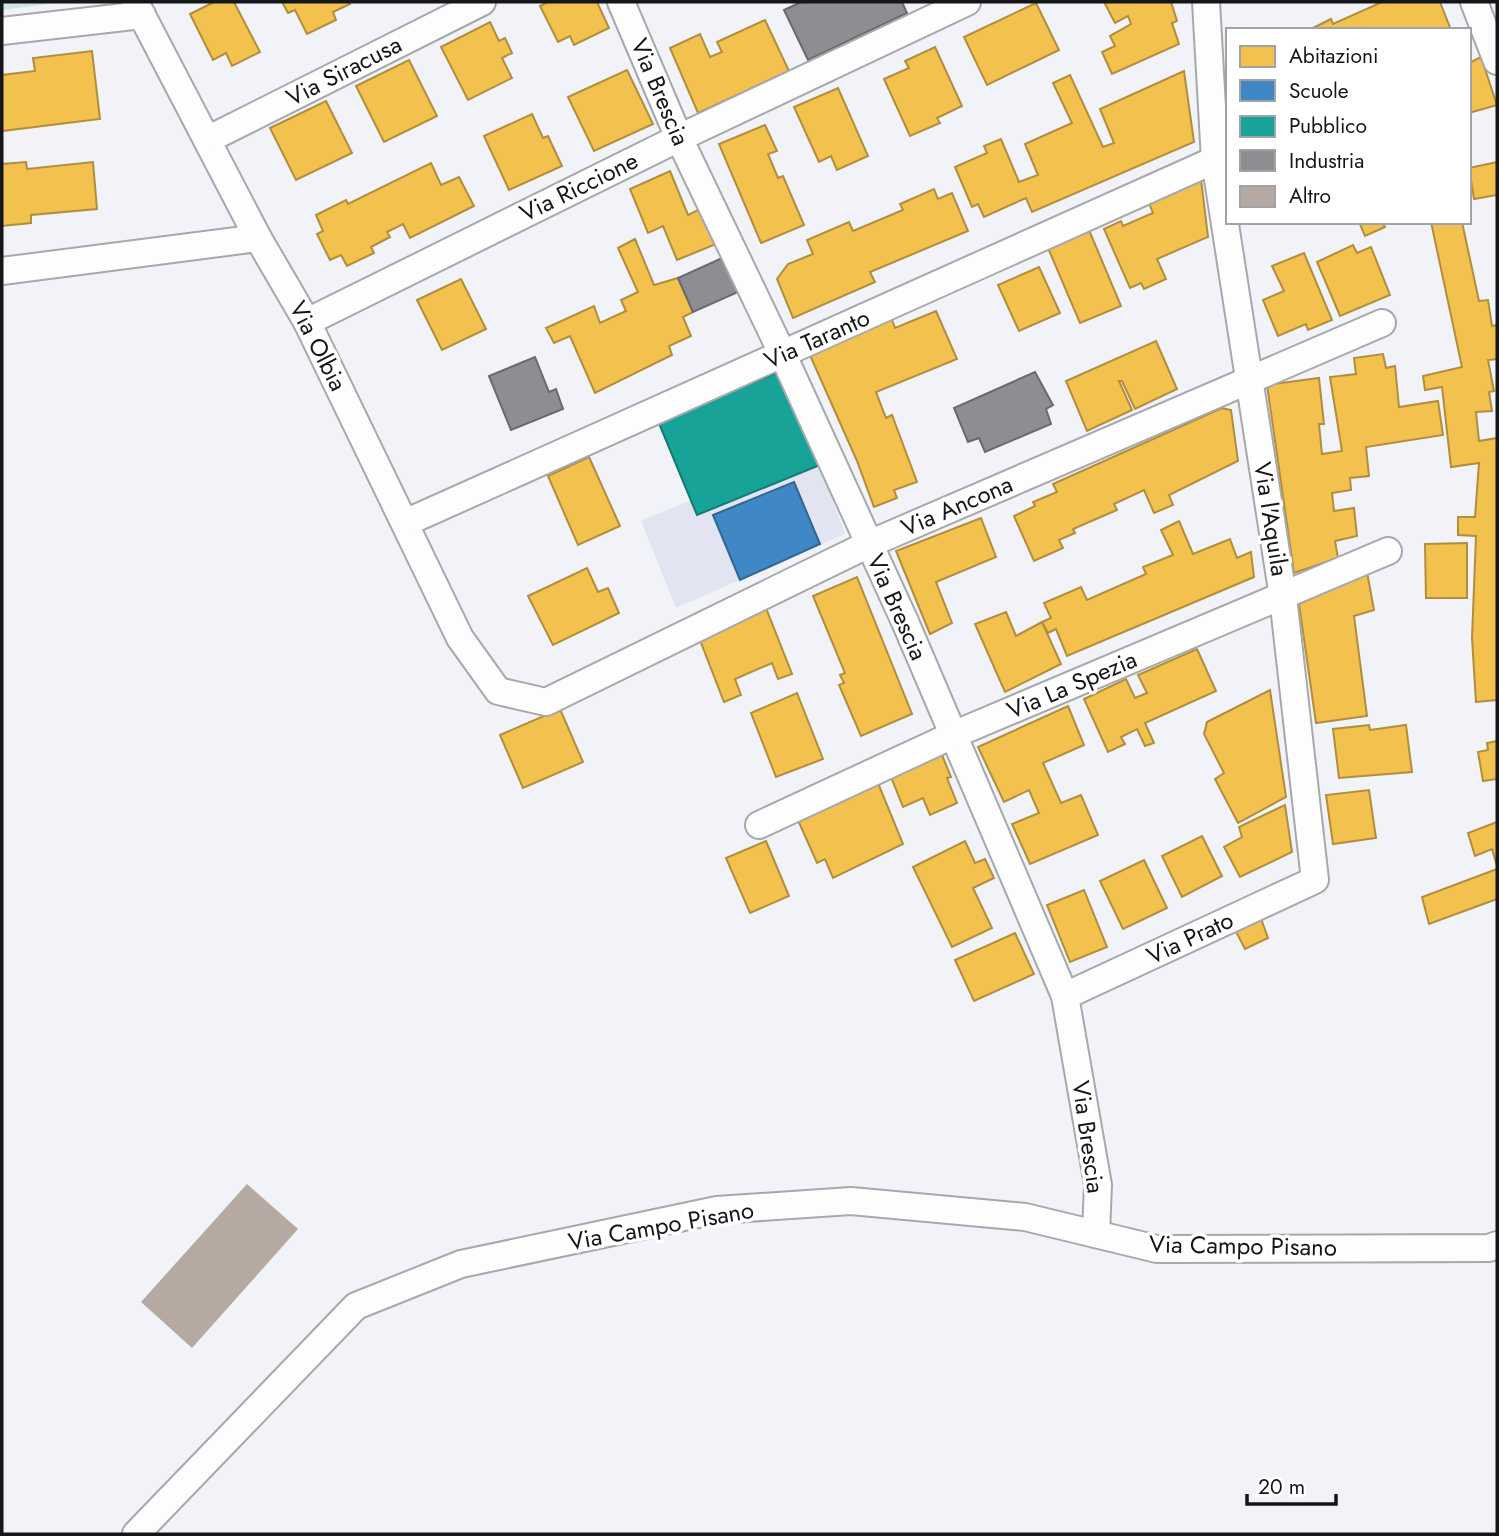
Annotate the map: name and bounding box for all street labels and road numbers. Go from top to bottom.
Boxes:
street label: Via Siracusa [280,27,408,115]
street label: Via Brescia [622,33,699,151]
street label: Via Riccione [514,143,644,230]
street label: Via Olbia [281,295,356,397]
street label: Via Taranto [758,300,875,377]
street label: Via l'Aquila [1245,459,1298,578]
street label: Via Ancona [896,466,1018,545]
street label: Via Brescia [858,548,937,666]
street label: Via La Spezia [1001,641,1142,728]
street label: Via Prato [1141,902,1239,973]
street label: Via Brescia [1063,1078,1114,1196]
street label: Via Campo Pisano [565,1192,756,1259]
street label: Via Campo Pisano [1149,1226,1337,1265]

